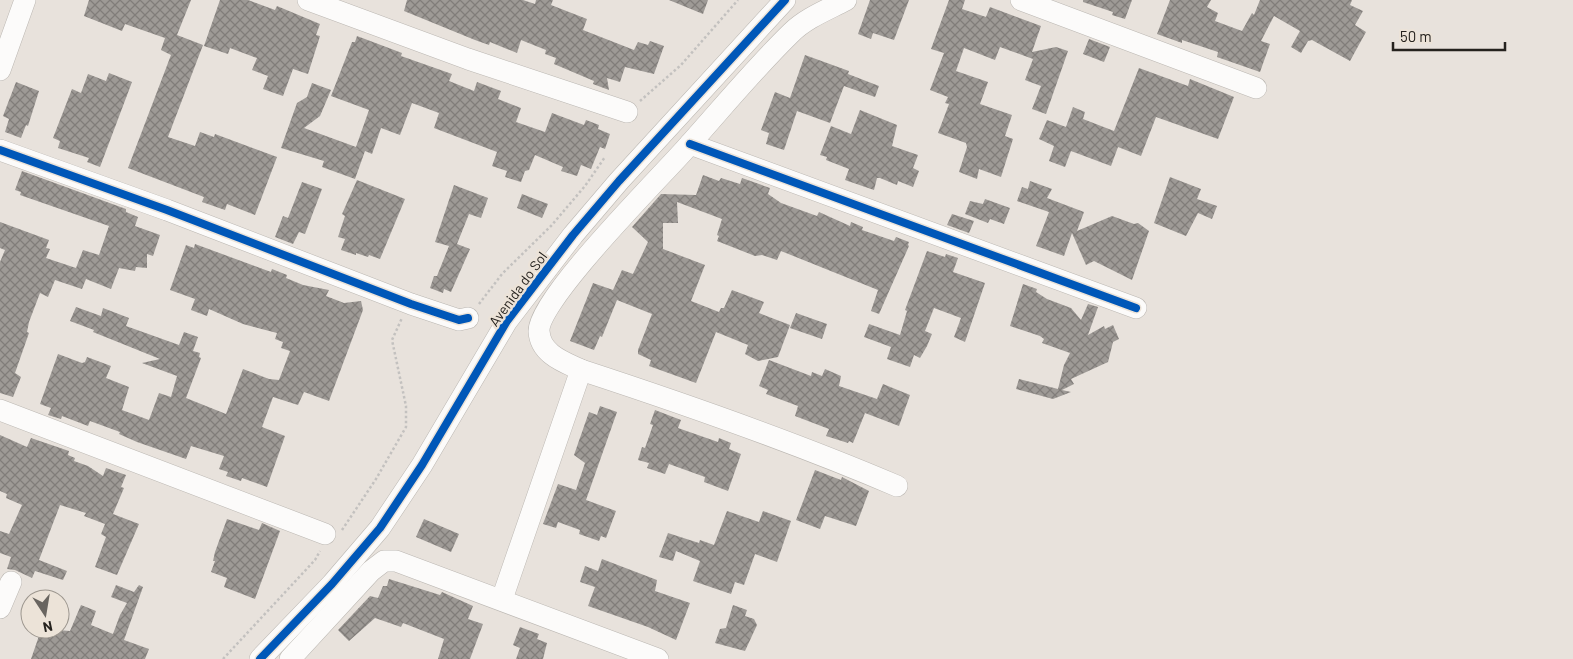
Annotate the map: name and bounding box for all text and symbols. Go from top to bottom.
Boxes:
scale bar [1393,20,1506,52]
text: 50 m [1400,27,1432,45]
street label: Avenida do Sol [485,248,550,329]
north arrow [20,589,70,639]
text: N [41,618,54,636]

